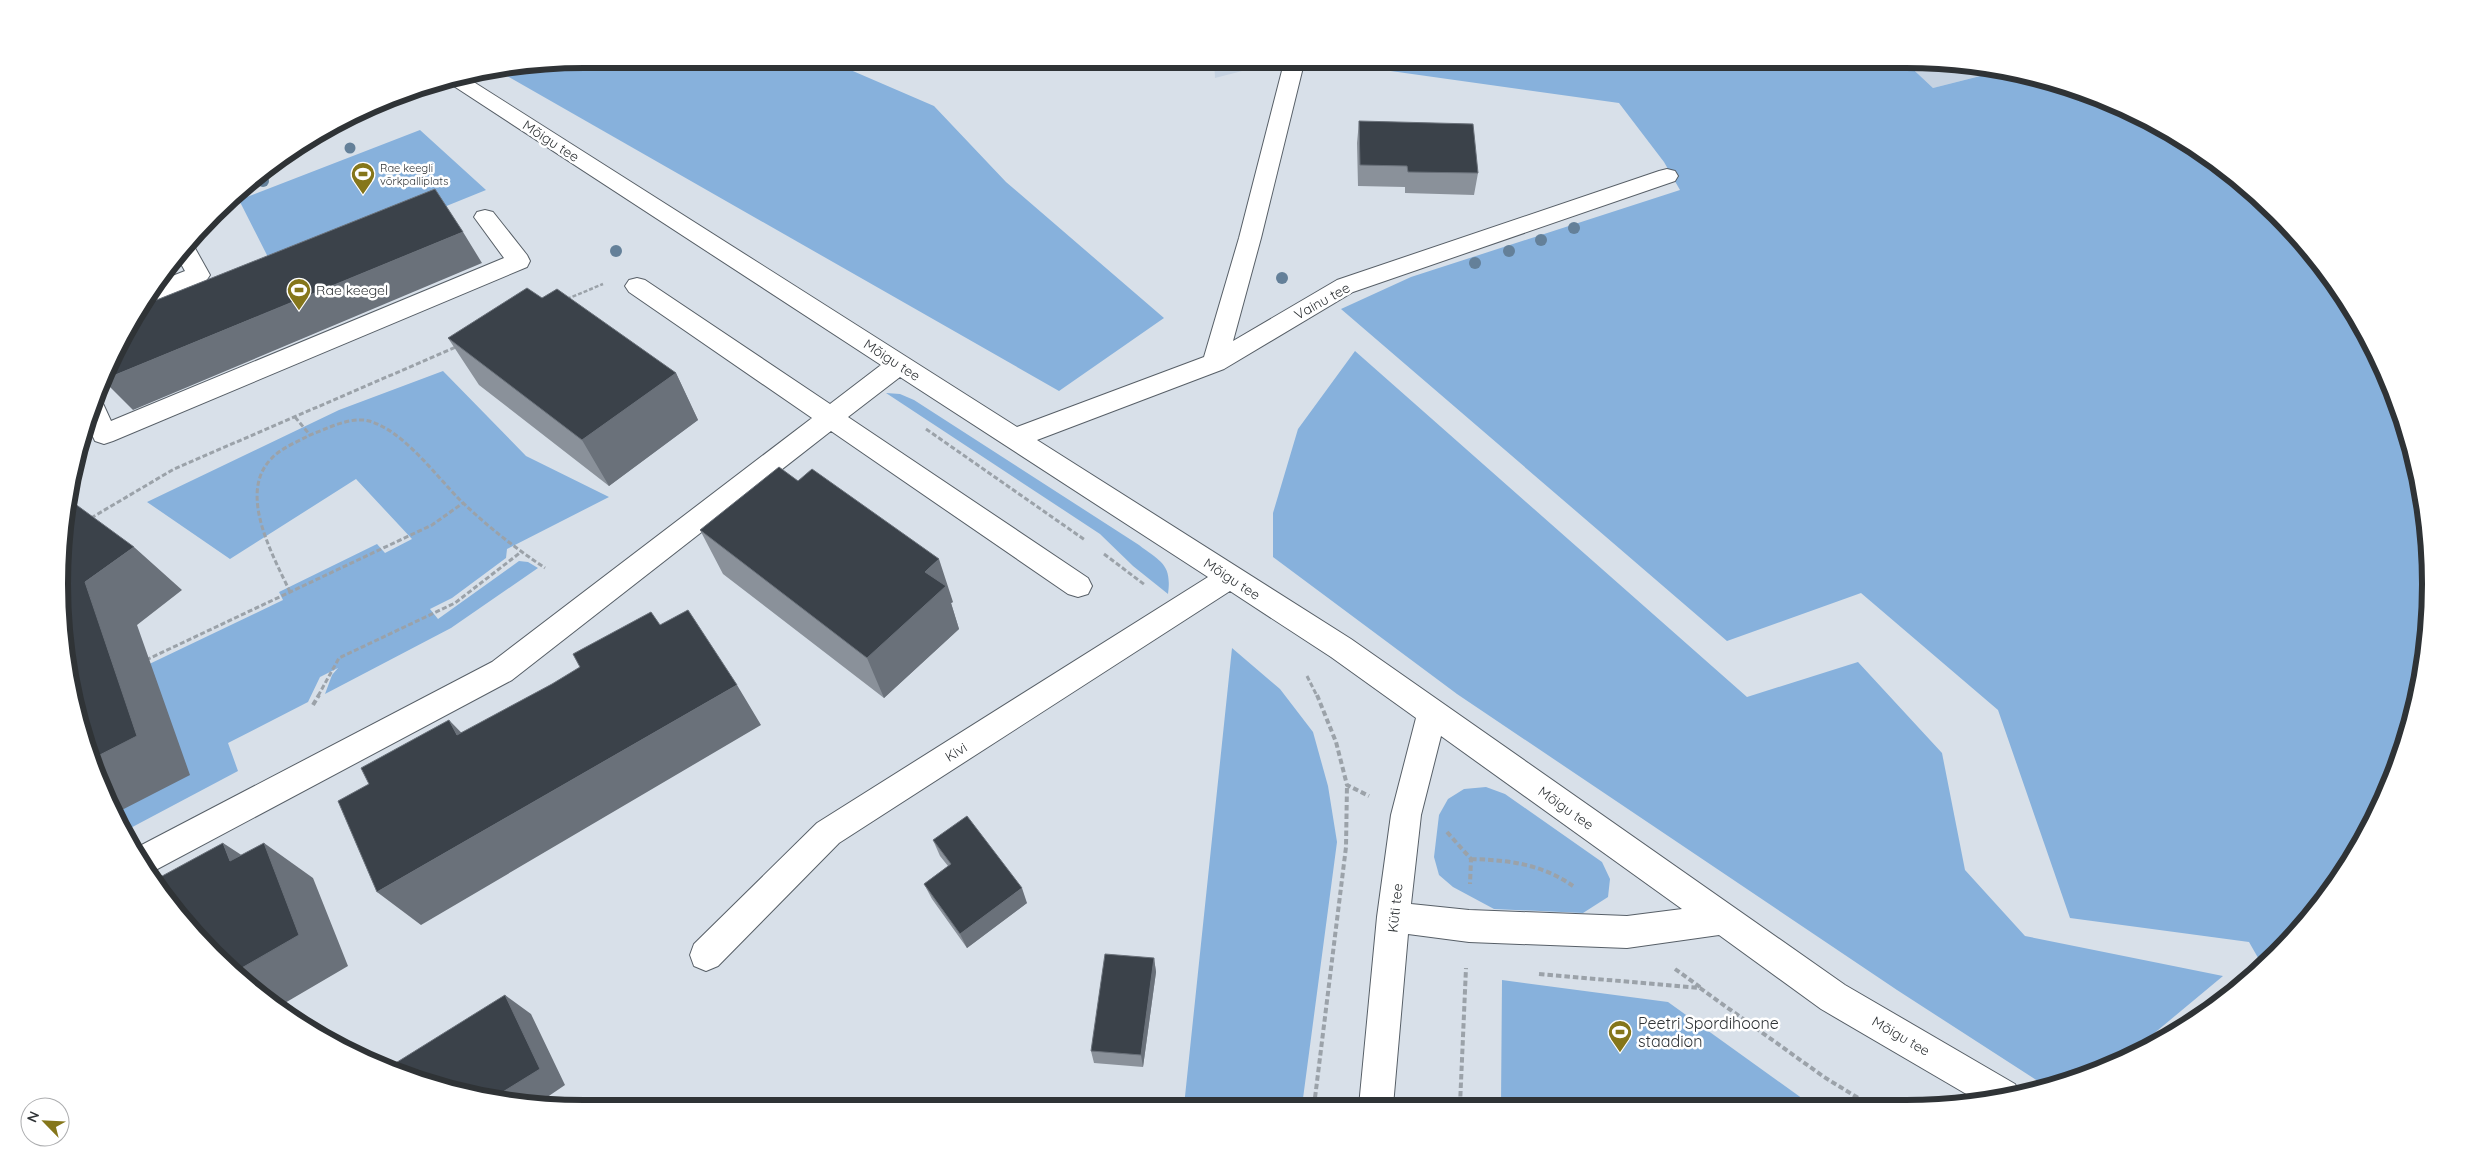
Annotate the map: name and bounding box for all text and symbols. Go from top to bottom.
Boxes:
street label: Mõigu tee [519,116,583,166]
sports icon: Rae keegli võrkpalliplats [350,161,376,195]
place label: Rae keegli võrkpalliplats [380,161,448,188]
sports icon: Rae keegel [286,277,312,311]
street label: Vainu tee [1291,278,1353,324]
place label: Rae keegel [316,281,388,299]
street label: Mõigu tee [860,335,924,385]
street label: Mõigu tee [1200,554,1264,604]
street label: Kivi [942,738,970,766]
street label: Mõigu tee [1535,782,1597,834]
street label: Küti tee [1383,882,1407,933]
street label: Mõigu tee [1869,1012,1933,1060]
place label: Peetri Spordihoone staadion [1638,1013,1779,1051]
sports icon: Peetri Spordihoone staadion [1607,1019,1633,1053]
north arrow [20,1097,70,1147]
text: N [23,1108,43,1125]

